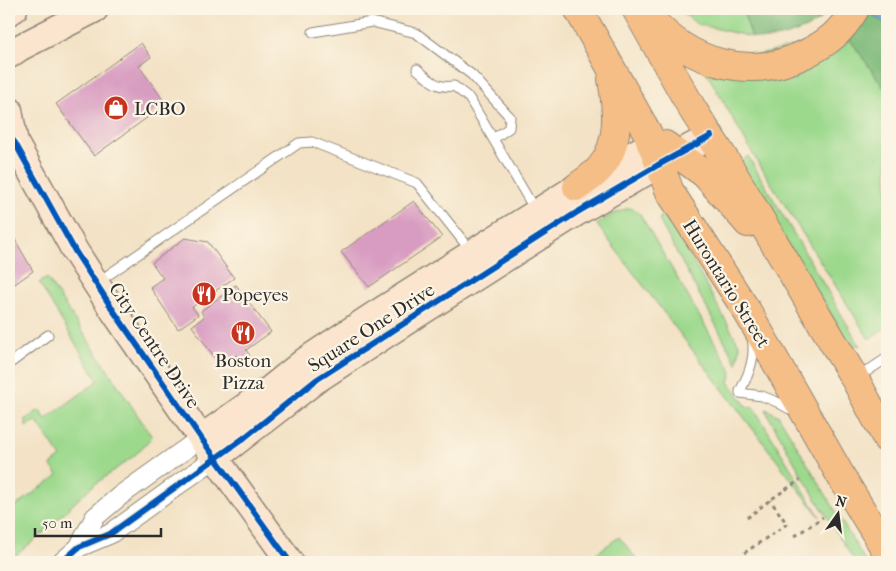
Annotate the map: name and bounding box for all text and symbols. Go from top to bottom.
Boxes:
shop icon: LCBO [103,95,129,121]
place label: LCBO [134,98,186,120]
street label: Hurontario Street [678,215,775,352]
street label: City Centre Drive [104,279,204,413]
street label: Square One Drive [304,279,439,377]
restaurant icon: Popeyes [191,281,217,307]
place label: Popeyes [222,284,288,306]
restaurant icon: Boston Pizza [230,320,256,346]
place label: Boston Pizza [215,350,271,394]
north arrow [814,488,864,538]
text: N [834,492,849,511]
scale bar [35,506,161,538]
text: 50 m [42,514,73,532]

